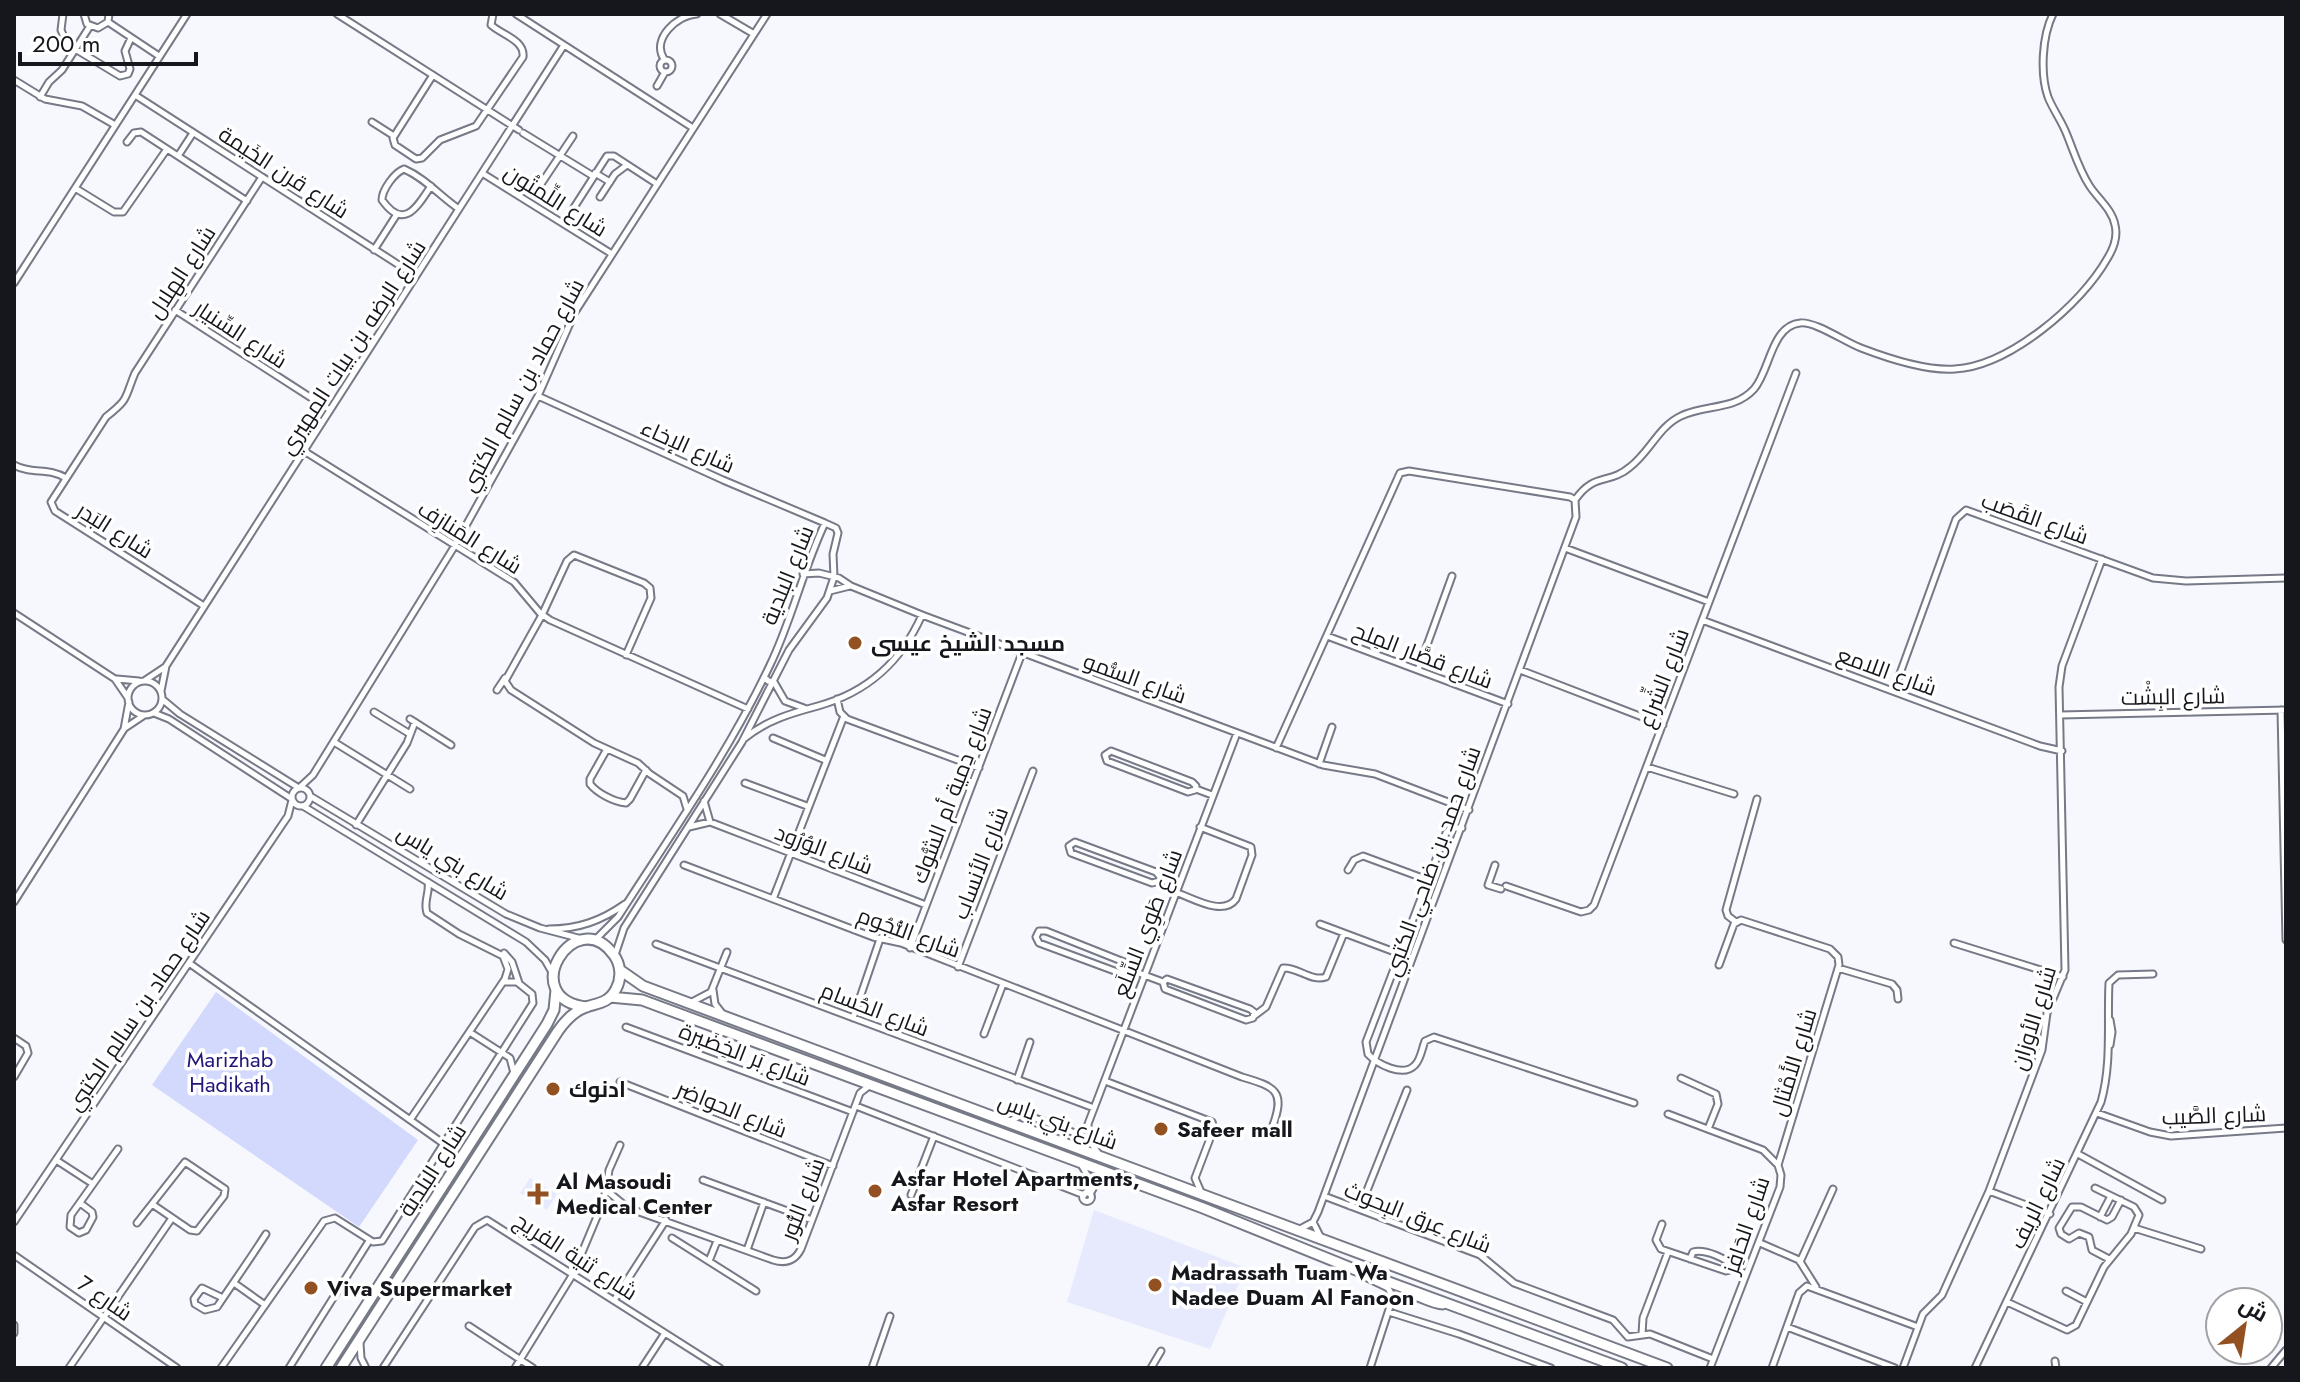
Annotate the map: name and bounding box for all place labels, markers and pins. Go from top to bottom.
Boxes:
place label: مسجد الشيخ عيسى [871,627,1065,659]
marker: مسجد الشيخ عيسى [846,634,864,652]
place label: ادنوك [569,1073,626,1105]
marker: ادنوك [544,1080,562,1098]
place label: Safeer mall [1177,1113,1293,1145]
marker: Safeer mall [1152,1120,1170,1138]
place label: Asfar Hotel Apartments, Asfar Resort [890,1162,1140,1219]
place label: Al Masoudi Medical Center [555,1165,712,1222]
marker: Asfar Hotel Apartments, Asfar Resort [866,1182,884,1200]
marker: Al Masoudi Medical Center [527,1183,549,1205]
place label: Madrassath Tuam Wa Nadee Duam Al Fanoon [1171,1256,1414,1313]
place label: Viva Supermarket [326,1272,512,1304]
marker: Madrassath Tuam Wa Nadee Duam Al Fanoon [1146,1276,1164,1294]
marker: Viva Supermarket [302,1279,320,1297]

